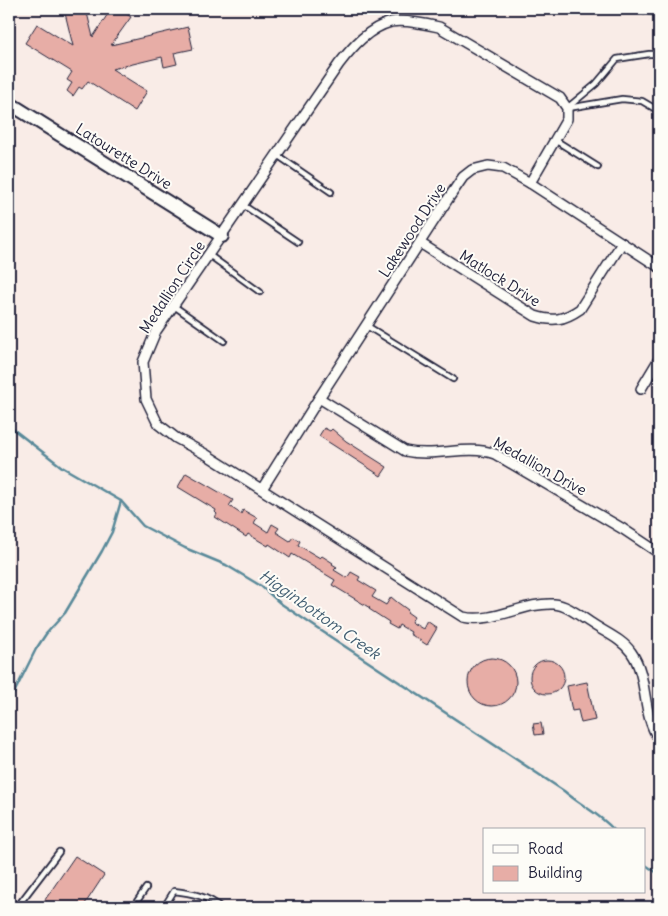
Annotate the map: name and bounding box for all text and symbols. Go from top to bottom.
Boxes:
street label: Latourette Drive [72,119,176,193]
street label: Lakewood Drive [374,179,450,281]
street label: Medallion Circle [135,237,209,337]
street label: Matlock Drive [456,246,544,310]
street label: Medallion Drive [490,433,590,499]
water label: Higginbottom Creek [256,565,386,664]
legend [483,828,646,894]
text: Road [528,839,563,858]
text: Building [528,863,583,882]

